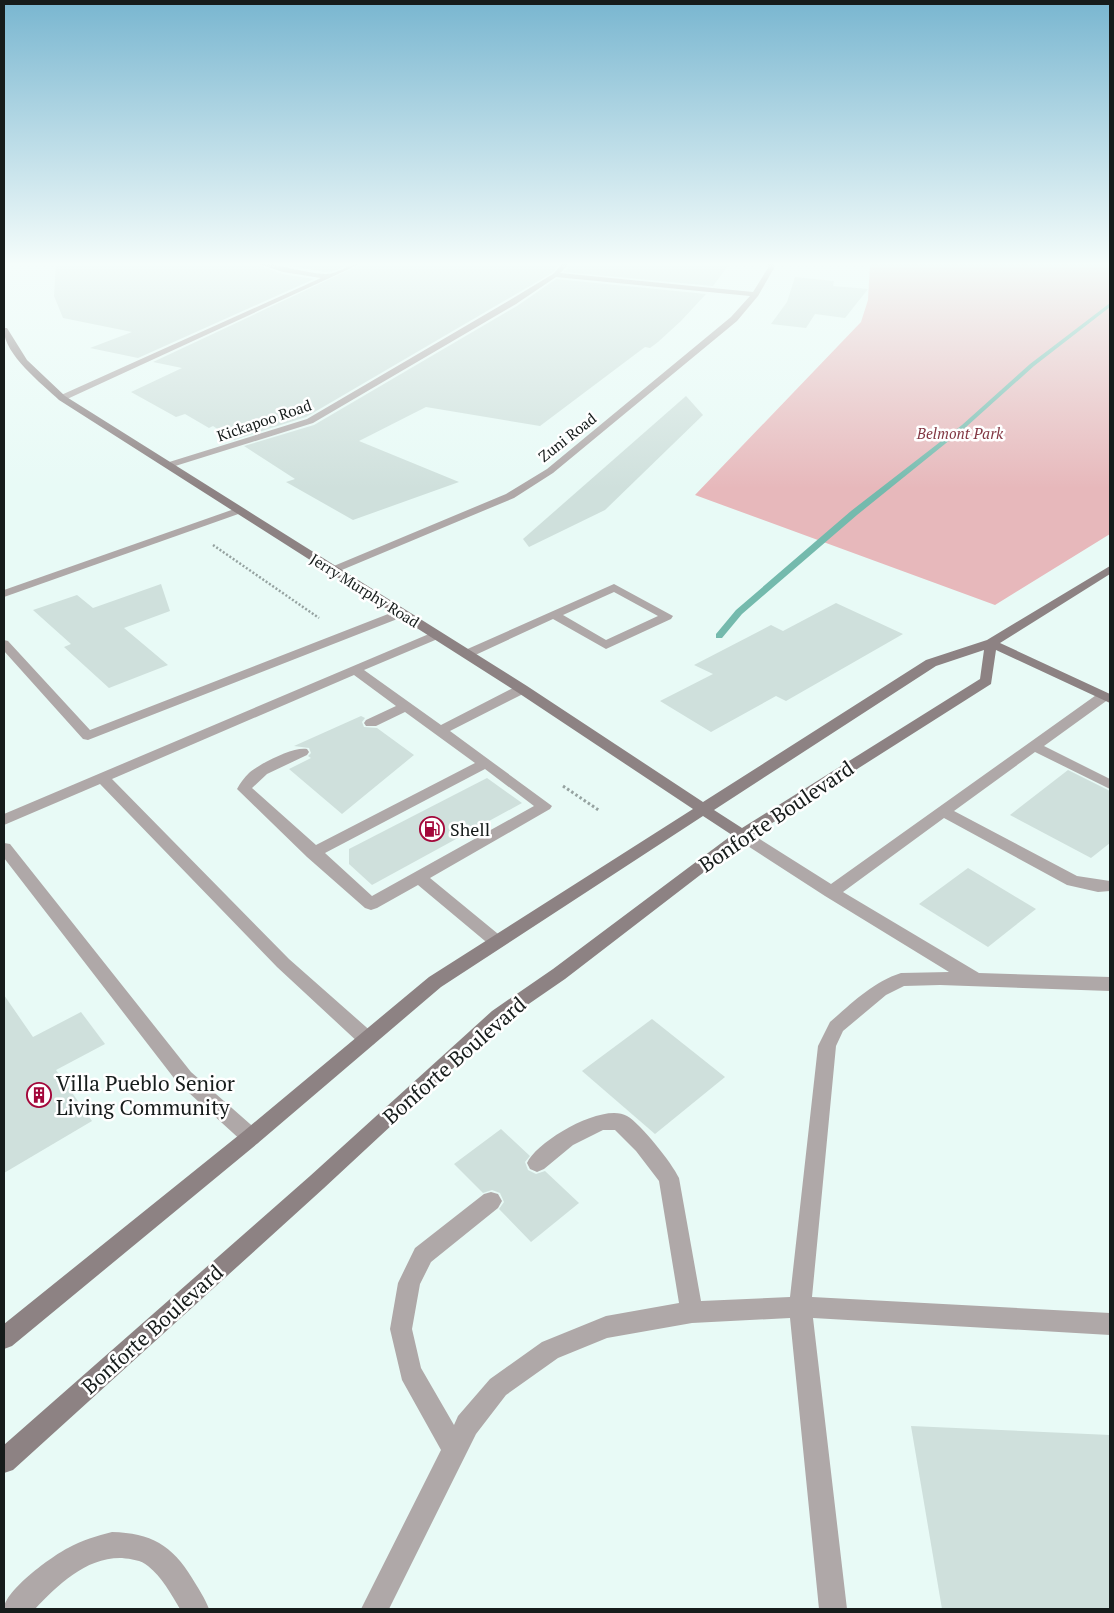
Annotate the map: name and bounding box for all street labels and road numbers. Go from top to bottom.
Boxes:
street label: Kickapoo Road [214,394,314,446]
street label: Zuni Road [534,408,600,466]
street label: Jerry Murphy Road [307,548,423,632]
street label: Bonforte Boulevard [693,754,859,878]
street label: Bonforte Boulevard [377,990,532,1130]
street label: Bonforte Boulevard [75,1258,229,1400]

